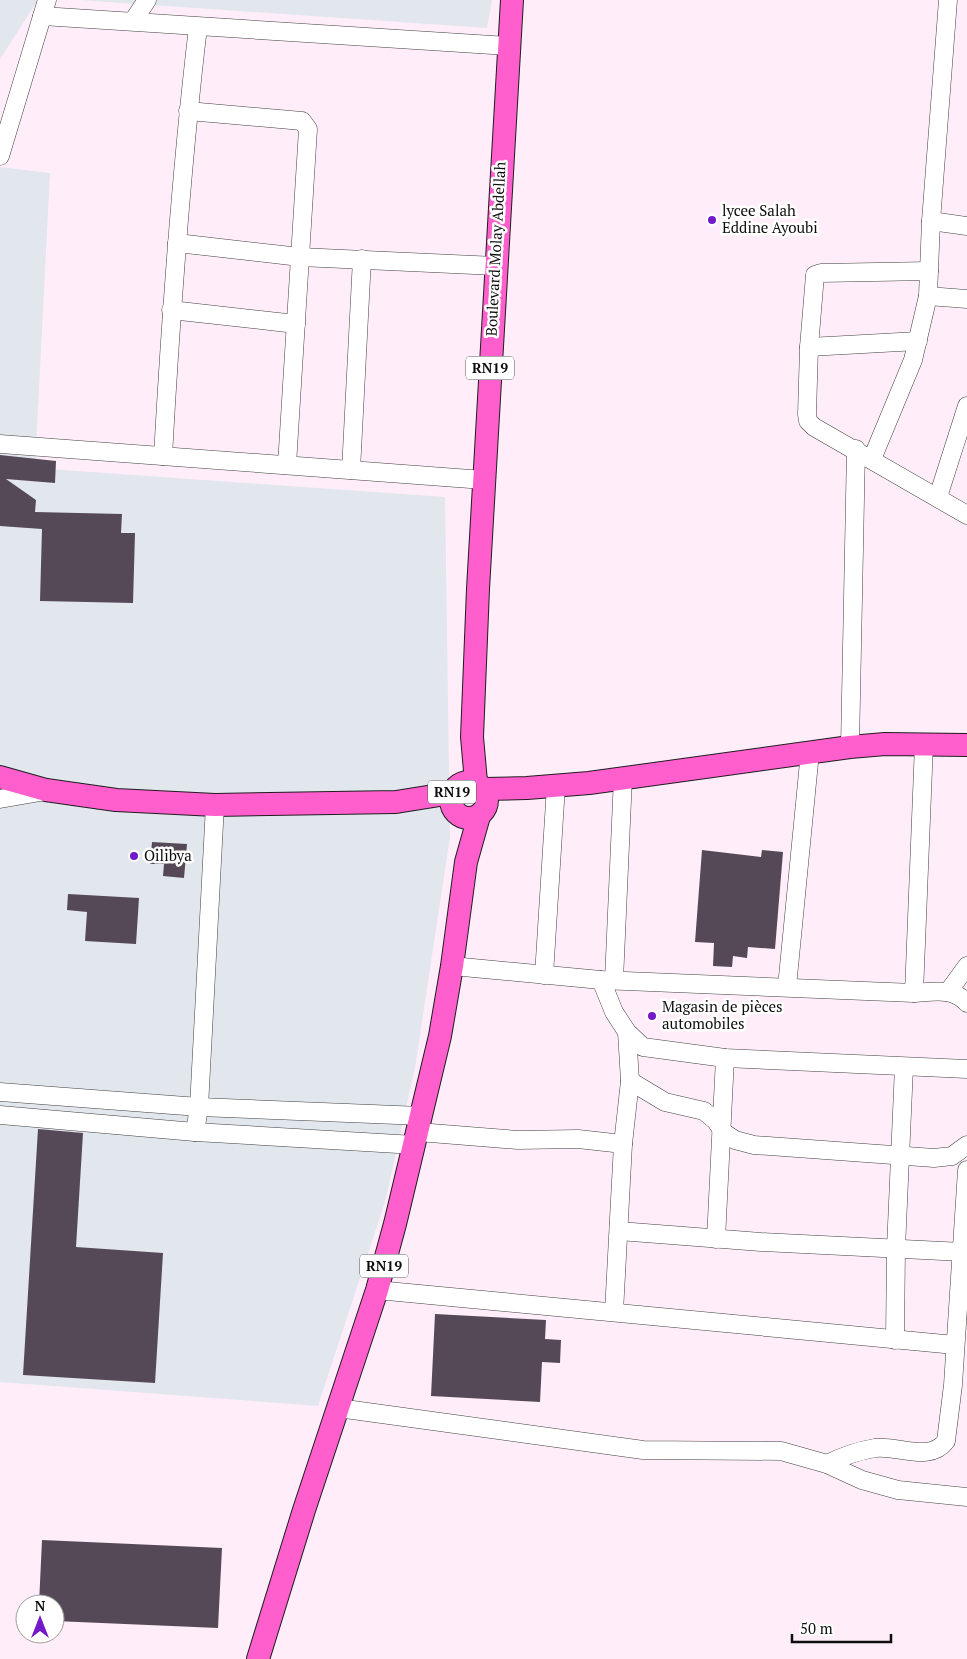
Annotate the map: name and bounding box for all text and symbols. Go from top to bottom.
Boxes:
street label: Boulevard Molay Abdellah [480,161,510,337]
place label: lycee Salah Eddine Ayoubi [722,200,818,237]
marker: lycee Salah Eddine Ayoubi [706,214,718,226]
road number: RN19 [466,356,514,379]
road number: RN19 [428,780,476,804]
place label: Oilibya [144,845,192,865]
marker: Oilibya [128,850,140,862]
place label: Magasin de pièces automobiles [662,996,782,1033]
marker: Magasin de pièces automobiles [646,1010,658,1022]
road number: RN19 [360,1254,408,1278]
north arrow [15,1594,65,1644]
text: N [35,1596,46,1615]
scale bar [792,1612,891,1644]
text: 50 m [800,1618,833,1638]

